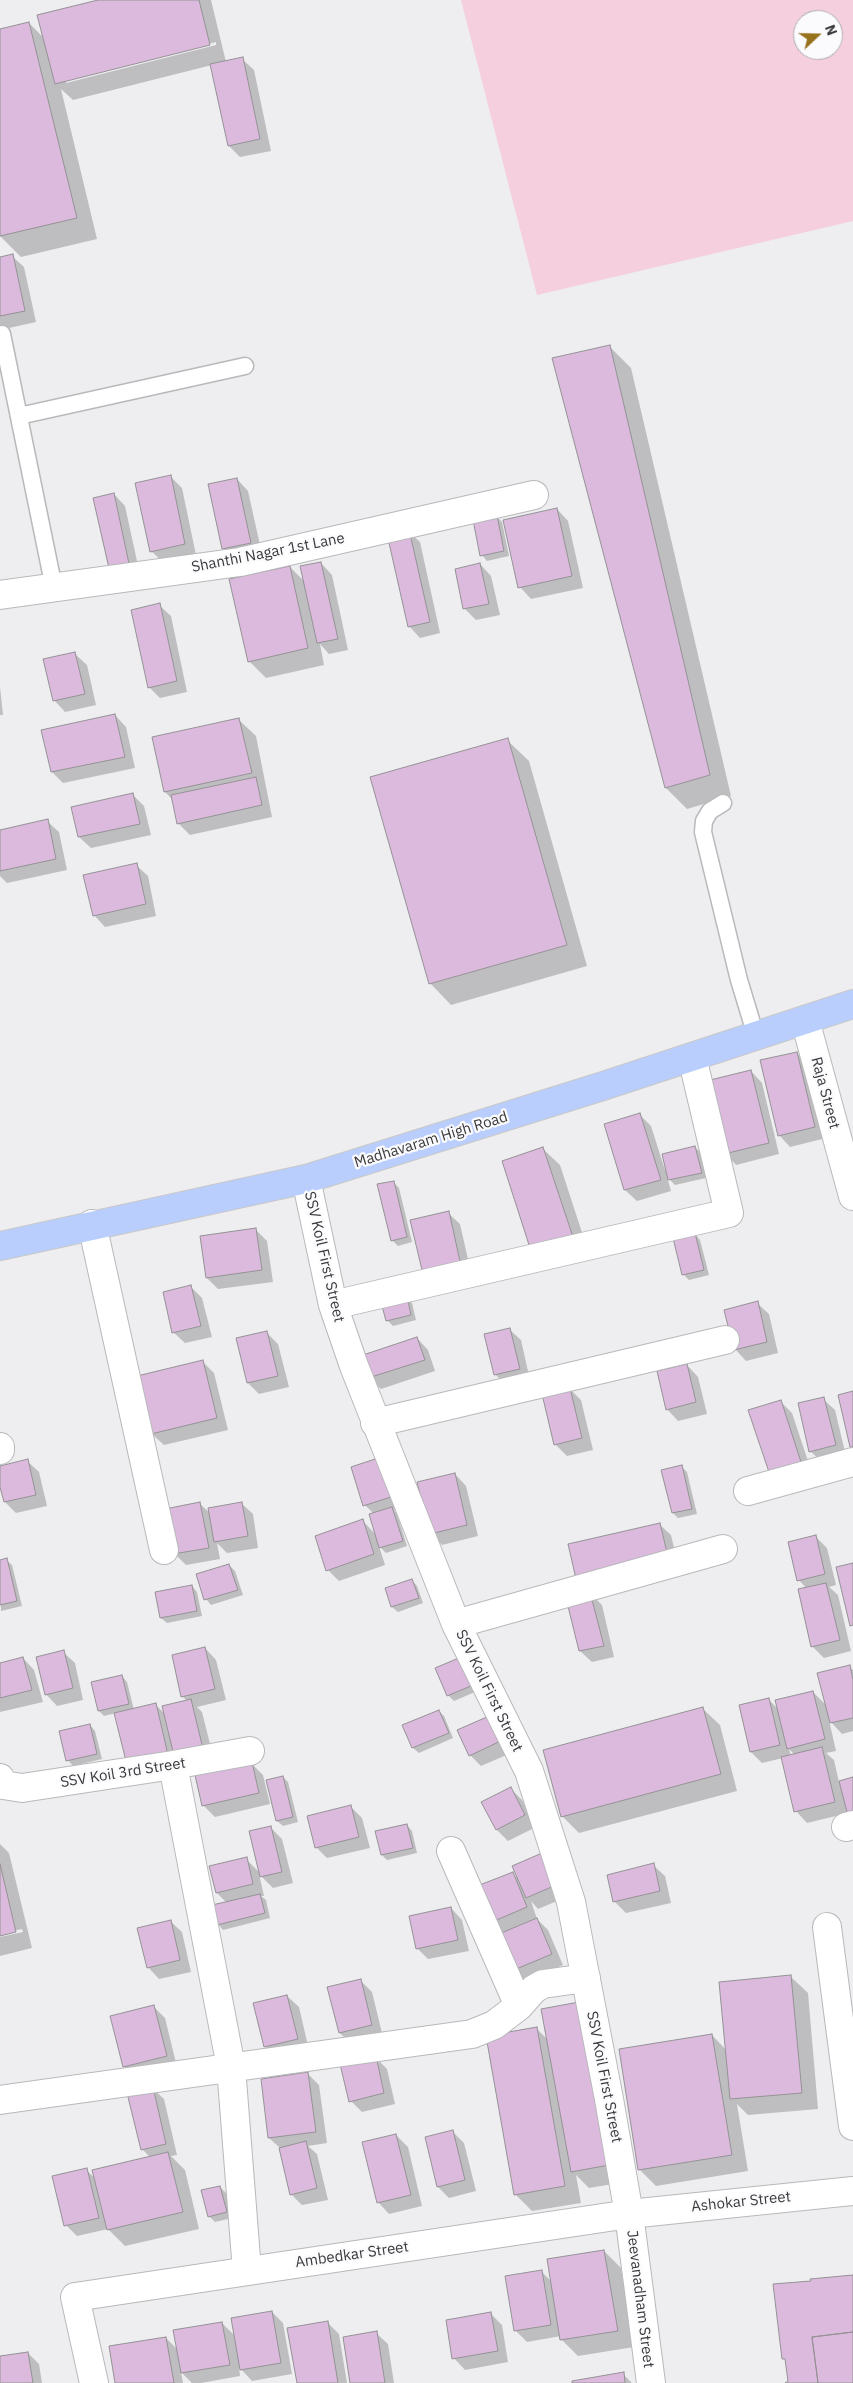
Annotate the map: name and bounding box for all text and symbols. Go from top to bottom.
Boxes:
north arrow [793,10,843,60]
text: N [821,22,841,38]
street label: Shanthi Nagar 1st Lane [190,529,346,577]
street label: Raja Street [807,1055,843,1131]
street label: Madhavaram High Road [352,1108,510,1172]
street label: SSV Koil First Street [300,1190,348,1324]
street label: SSV Koil First Street [452,1627,526,1755]
street label: SSV Koil 3rd Street [59,1754,187,1792]
street label: SSV Koil First Street [582,2010,626,2144]
street label: Ashokar Street [690,2188,792,2216]
street label: Jeevanadham Street [623,2229,657,2369]
street label: Ambedkar Street [294,2238,410,2272]

